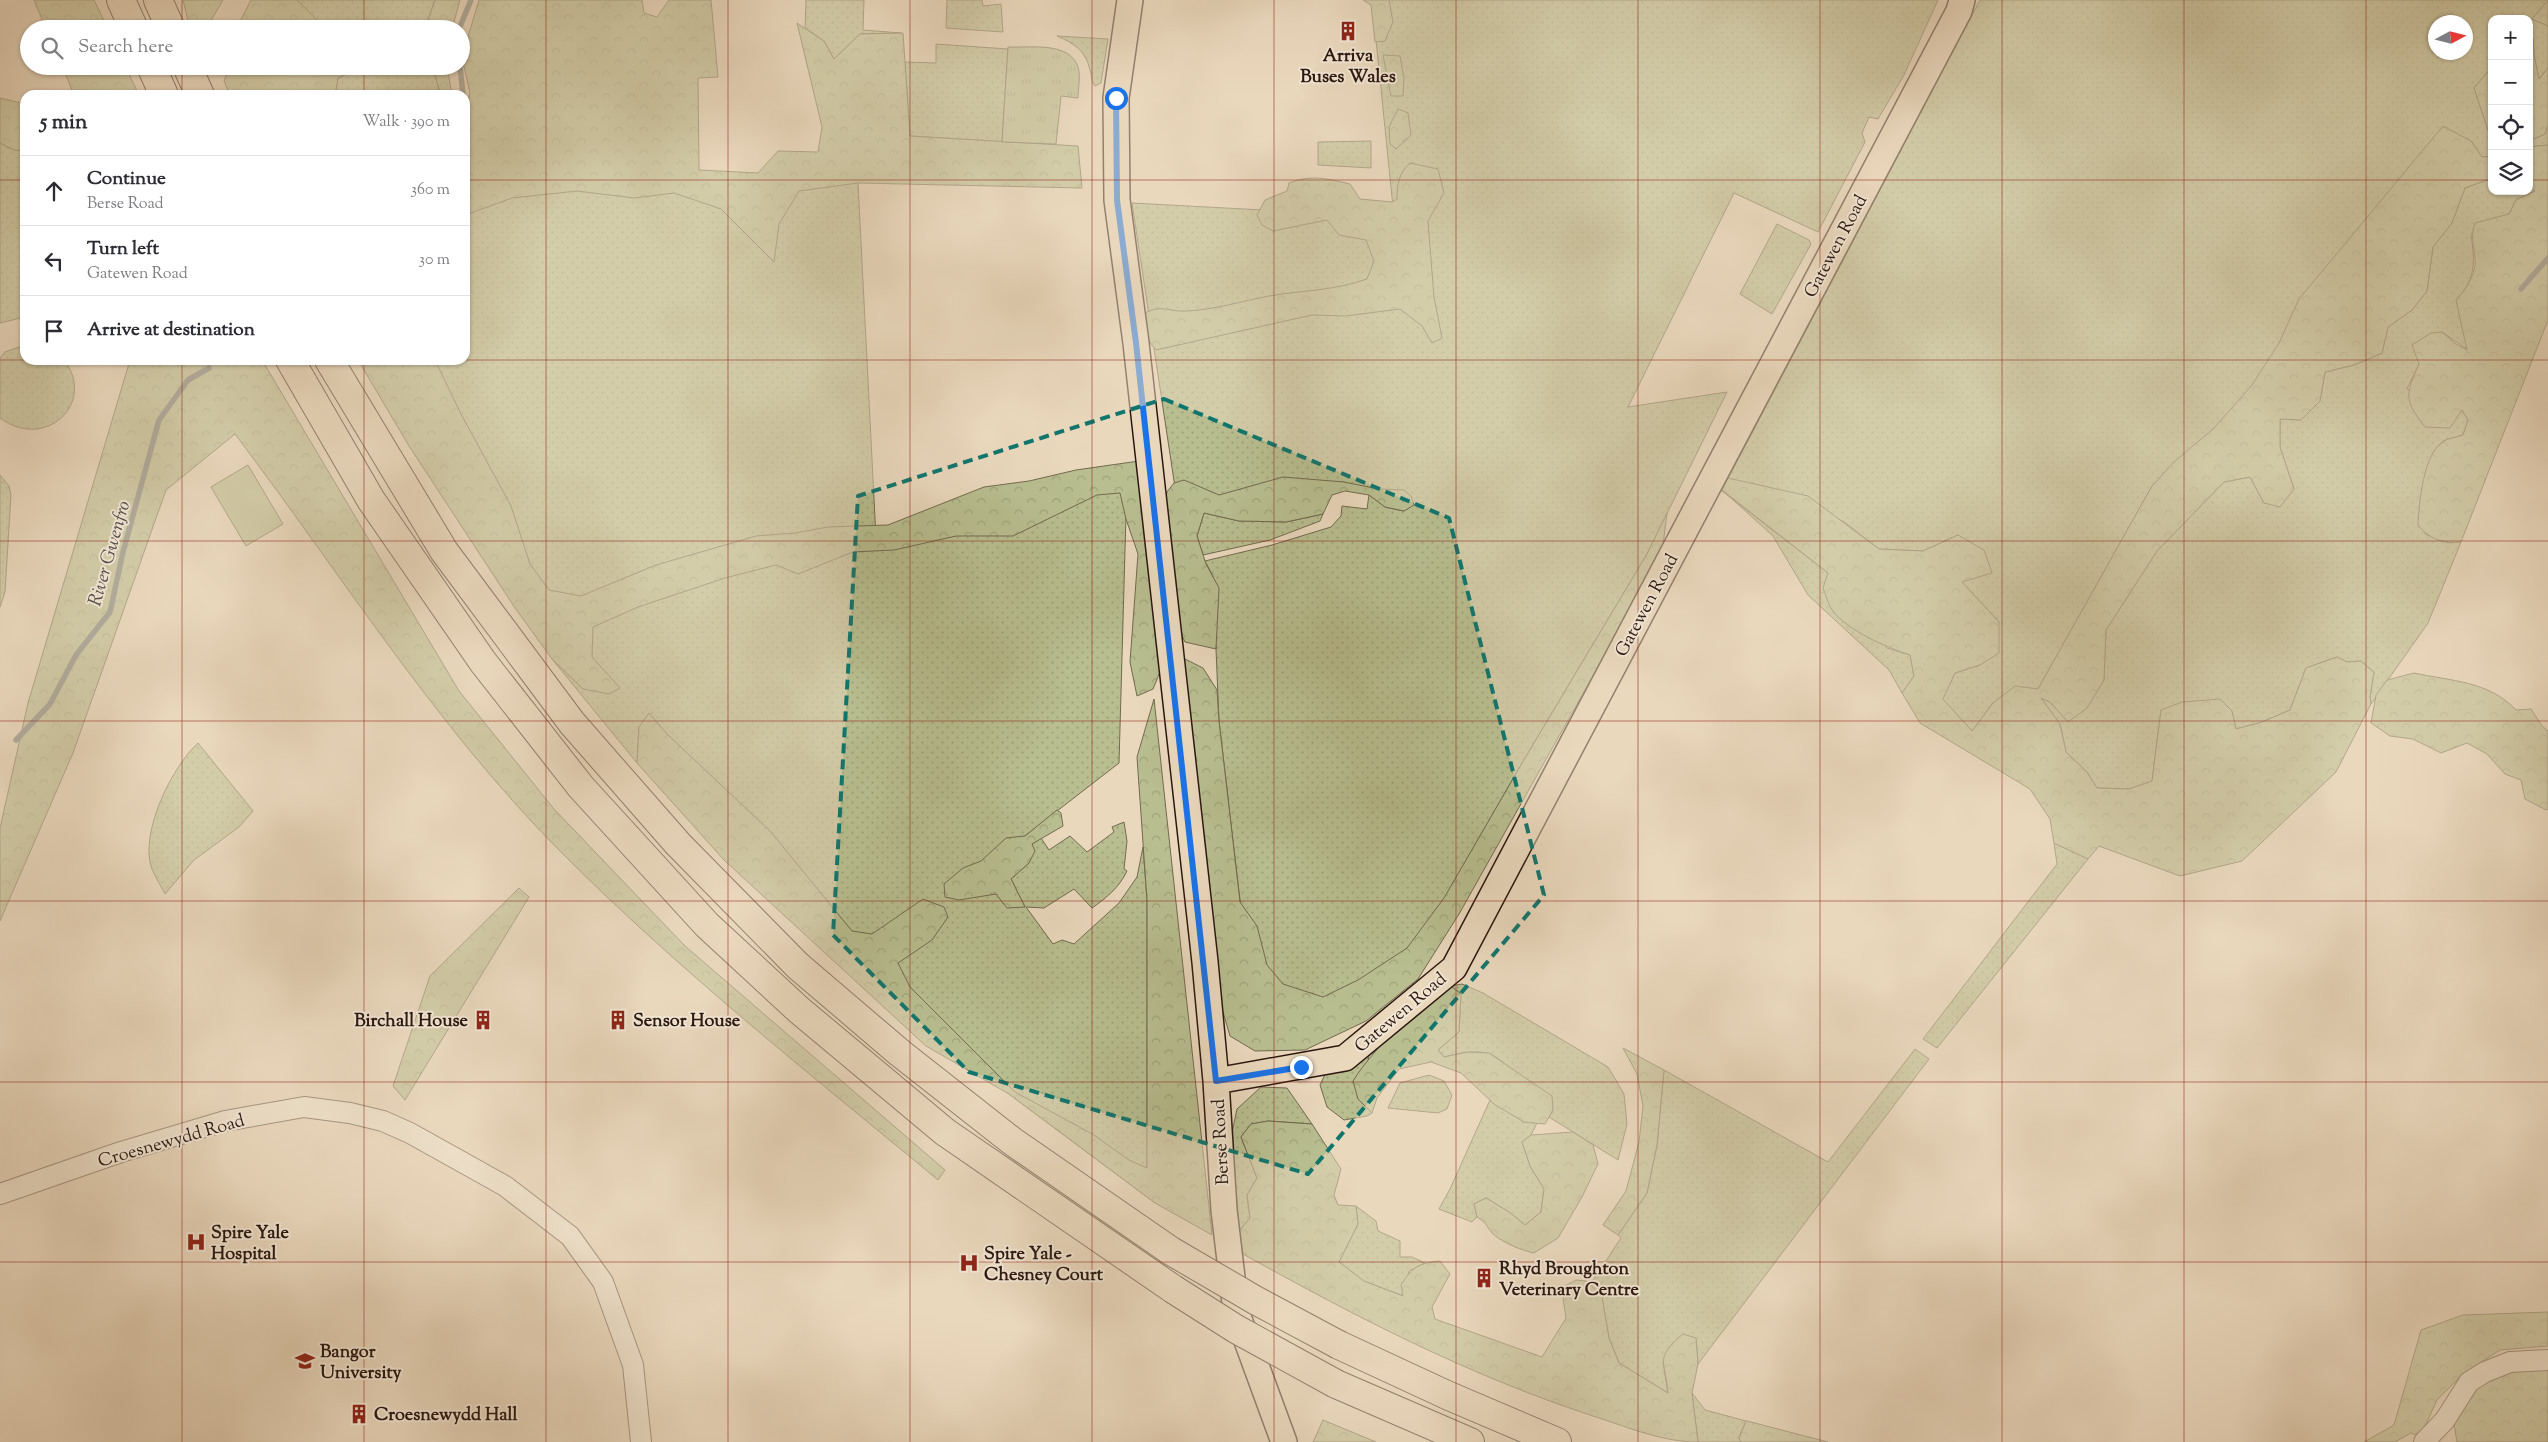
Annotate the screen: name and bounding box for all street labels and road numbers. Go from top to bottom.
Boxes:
street label: Gatewen Road [1799,191,1875,303]
street label: Gatewen Road [1610,550,1686,662]
street label: Gatewen Road [1349,967,1453,1060]
street label: Berse Road [1207,1098,1237,1186]
street label: Croesnewydd Road [95,1109,248,1175]

